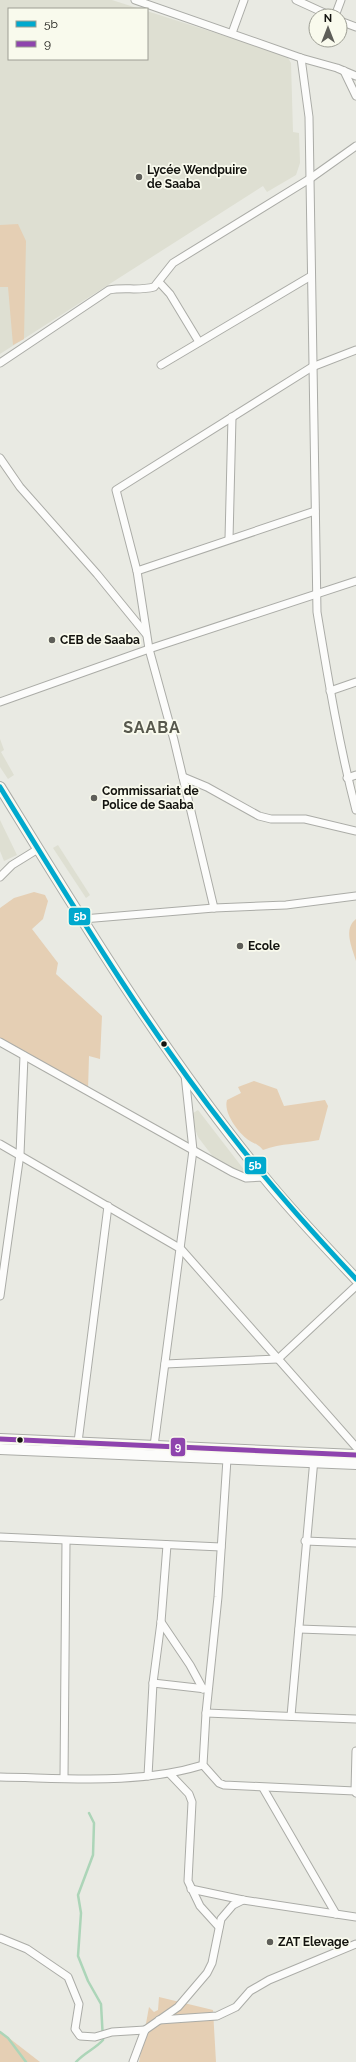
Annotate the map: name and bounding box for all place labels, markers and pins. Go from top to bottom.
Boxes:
place label: Lycée Wendpuire de Saaba [147,163,247,191]
marker: Lycée Wendpuire de Saaba [134,172,144,182]
place label: CEB de Saaba [60,633,140,647]
marker: CEB de Saaba [47,635,57,645]
place label: Commissariat de Police de Saaba [102,784,199,812]
marker: Commissariat de Police de Saaba [89,793,99,803]
place label: Ecole [248,939,280,953]
marker: Ecole [235,941,245,951]
unlabelled marker [159,1039,169,1049]
unlabelled marker [15,1435,25,1445]
place label: ZAT Elevage [278,1935,349,1949]
marker: ZAT Elevage [265,1937,275,1947]

